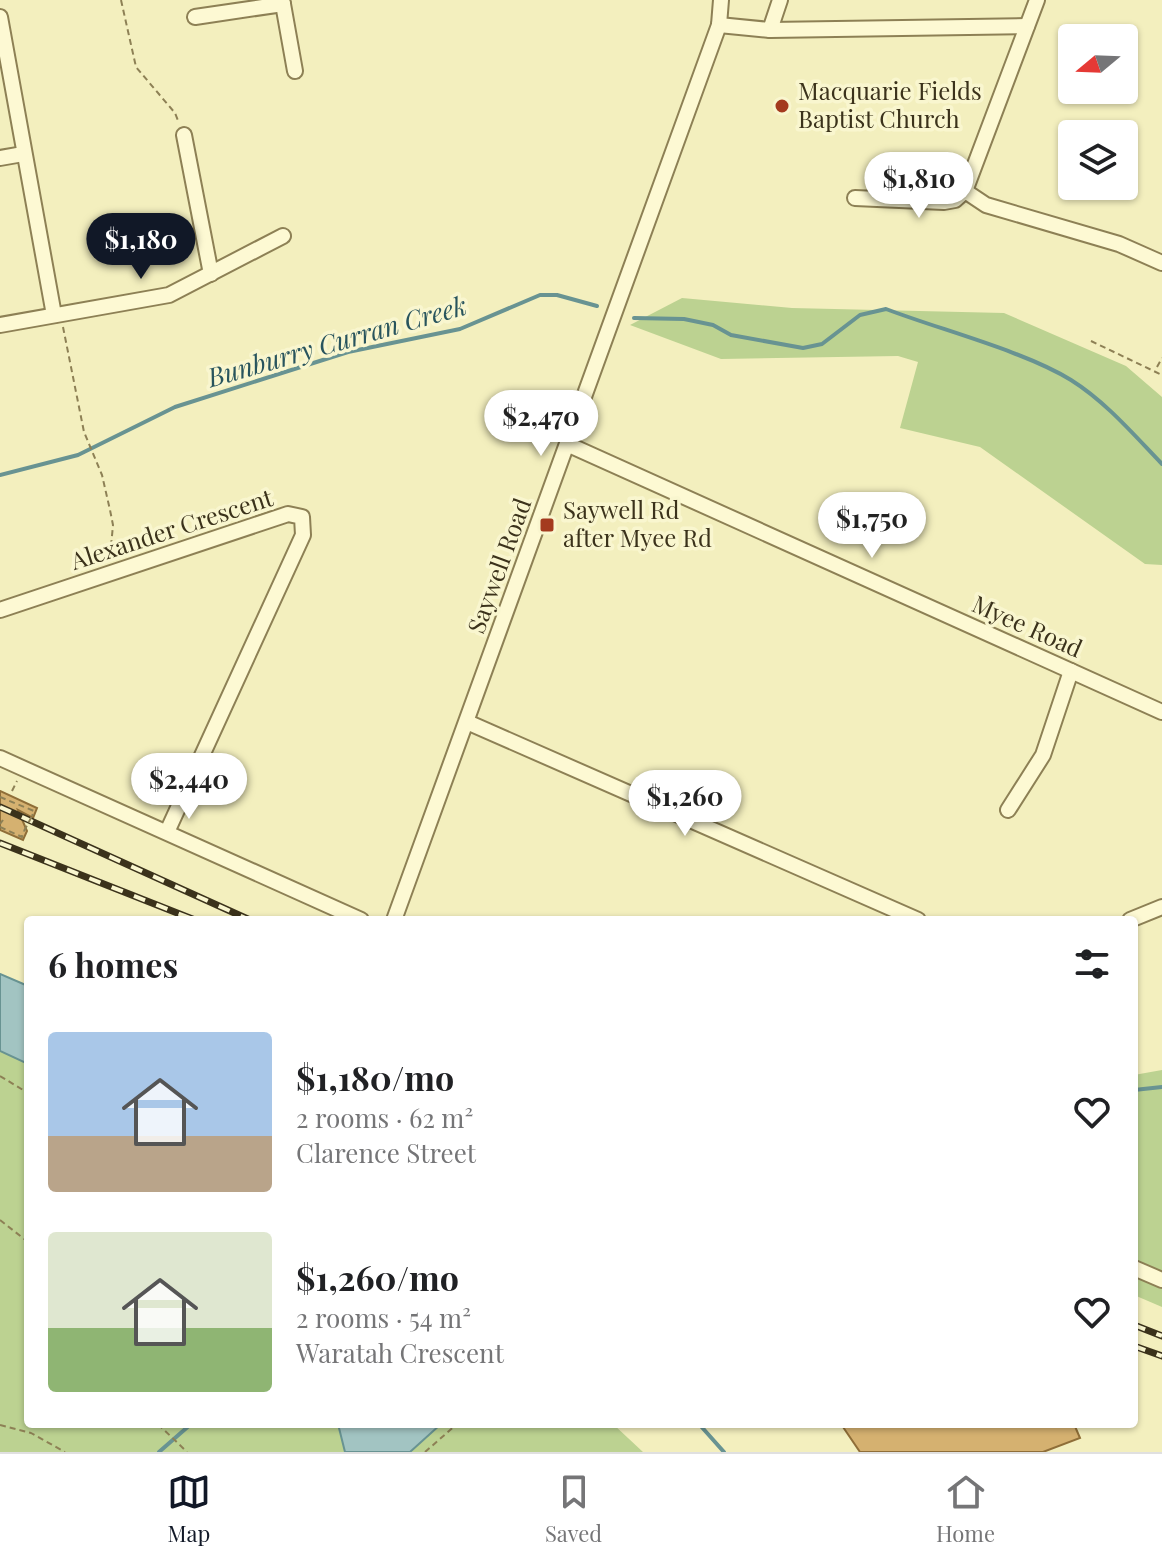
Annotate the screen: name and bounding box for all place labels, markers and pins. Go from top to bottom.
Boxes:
place label: Macquarie Fields Baptist Church [798,74,982,134]
marker: Macquarie Fields Baptist Church [773,97,791,115]
pin: $1,810 [854,152,984,220]
pin: $1,180 [76,213,206,281]
pin: $2,470 [476,390,606,458]
pin: $1,750 [807,492,937,560]
place label: Saywell Rd after Myee Rd [563,493,712,553]
marker: Saywell Rd after Myee Rd [538,516,556,534]
pin: $2,440 [124,753,254,821]
pin: $1,260 [620,770,750,838]

